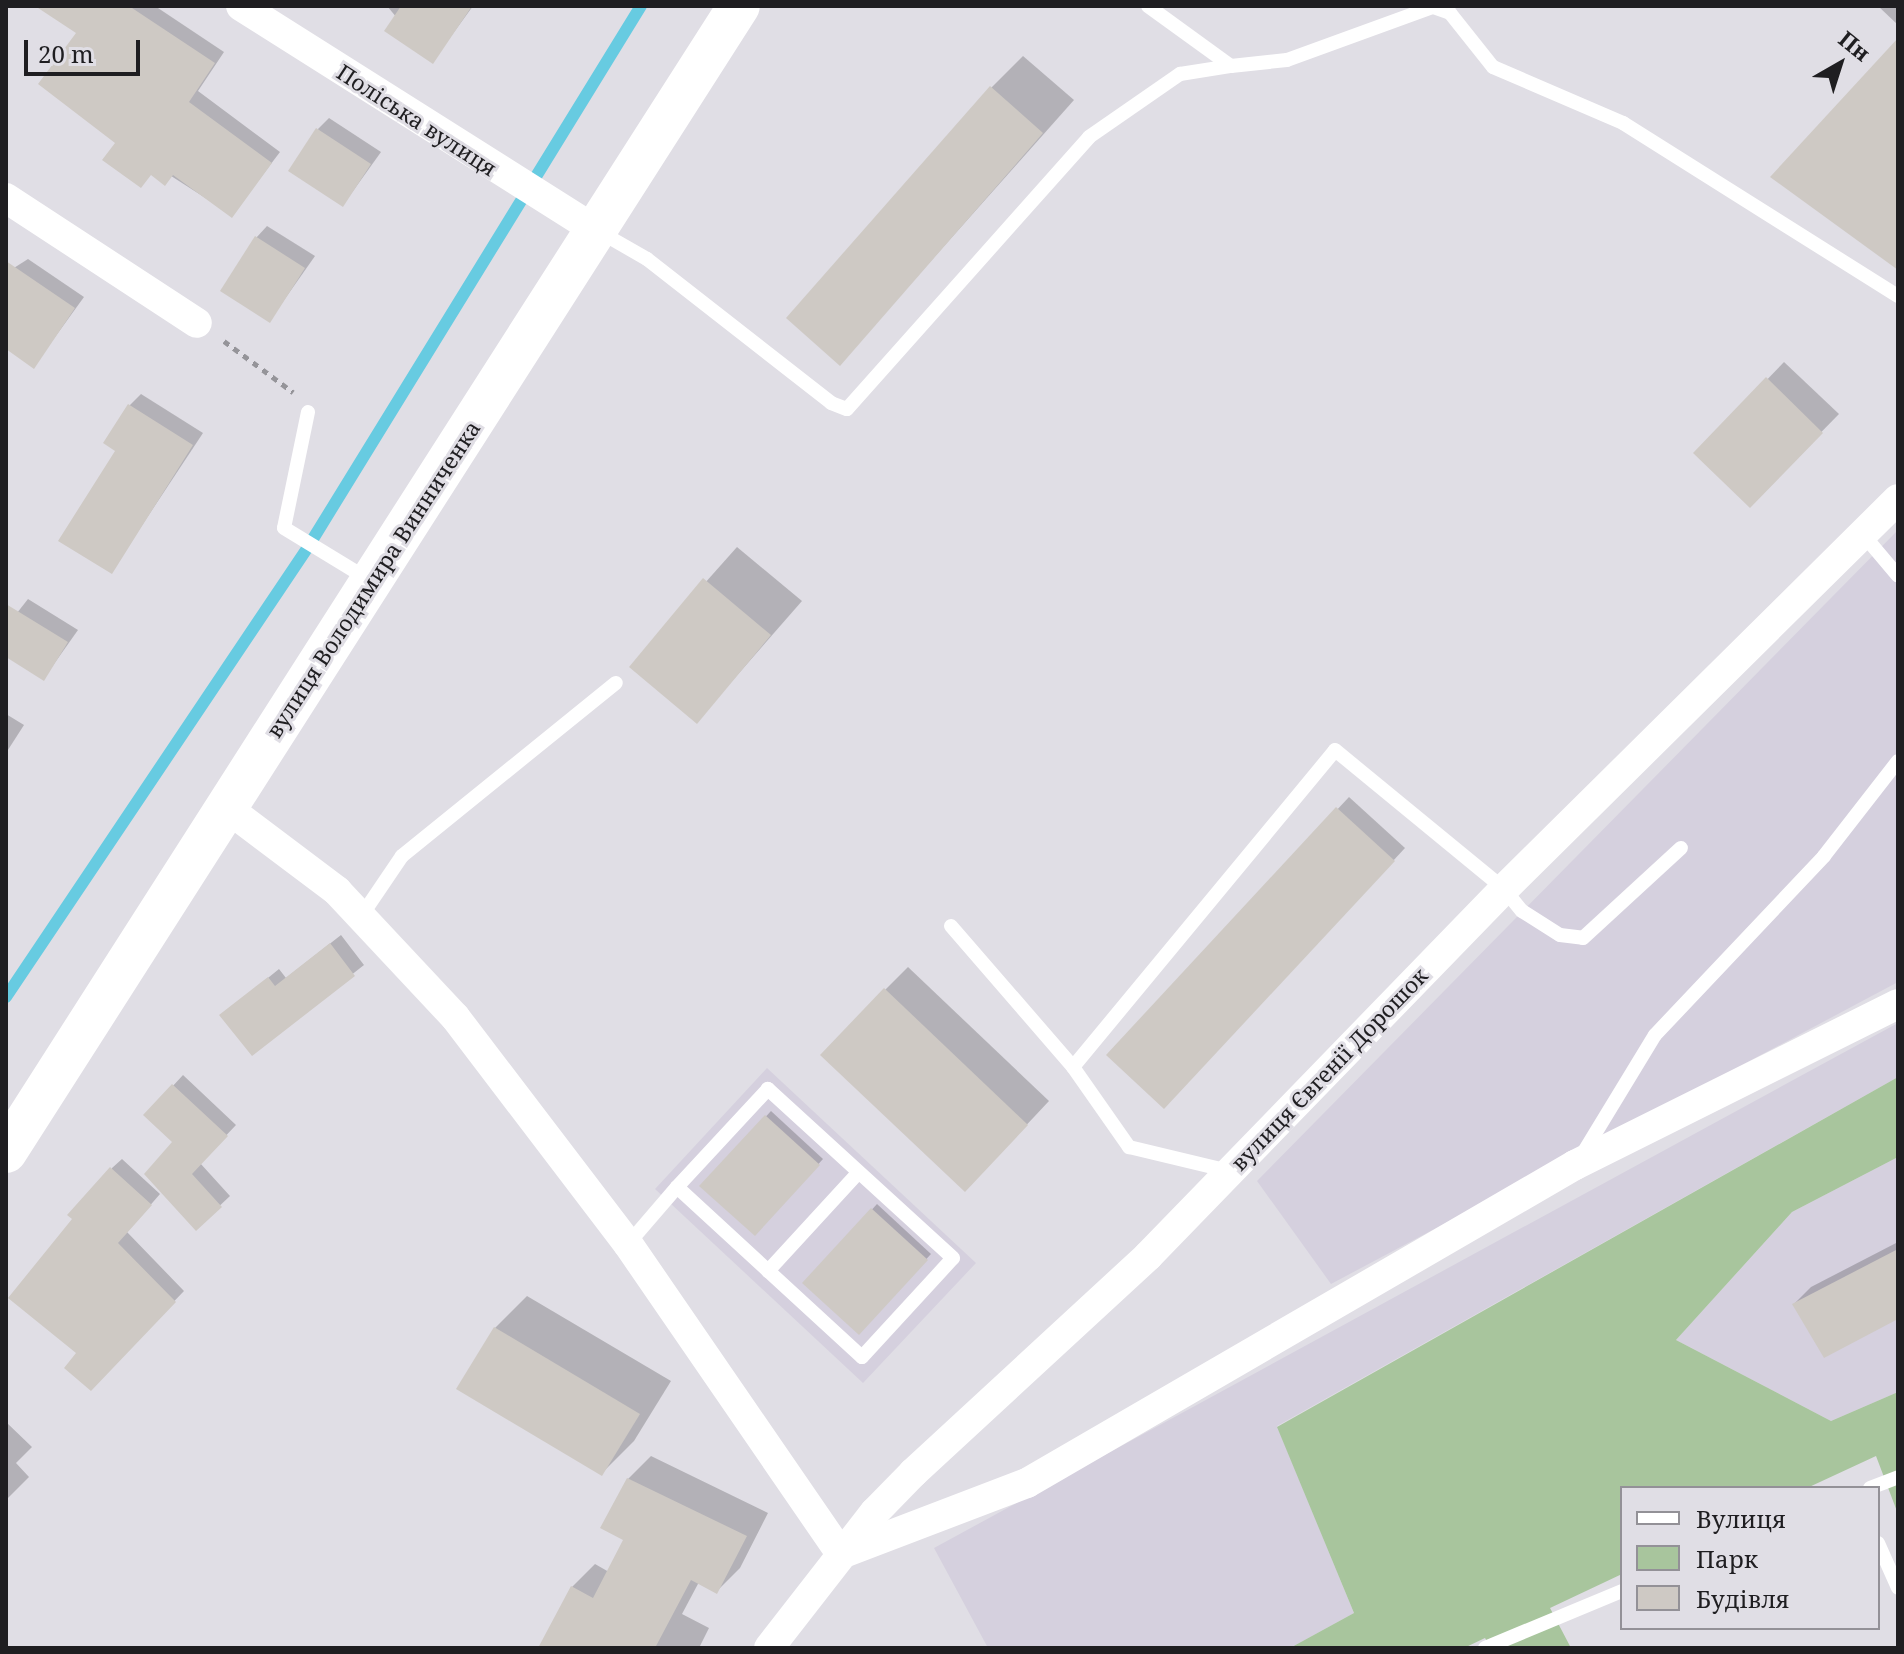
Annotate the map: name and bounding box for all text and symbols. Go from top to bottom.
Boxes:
text: Пн [1833,23,1877,67]
scale bar [28,24,144,74]
north arrow [1800,24,1880,104]
text: 20 m [38,37,94,70]
street label: Поліська вулиця [332,59,502,181]
street label: вулиця Володимира Винниченка [261,416,485,742]
street label: вулиця Євгенії Дорошок [1225,962,1433,1176]
legend [1620,1486,1880,1630]
text: Вулиця [1696,1502,1786,1535]
text: Парк [1696,1542,1758,1575]
text: Будівля [1696,1582,1790,1615]

